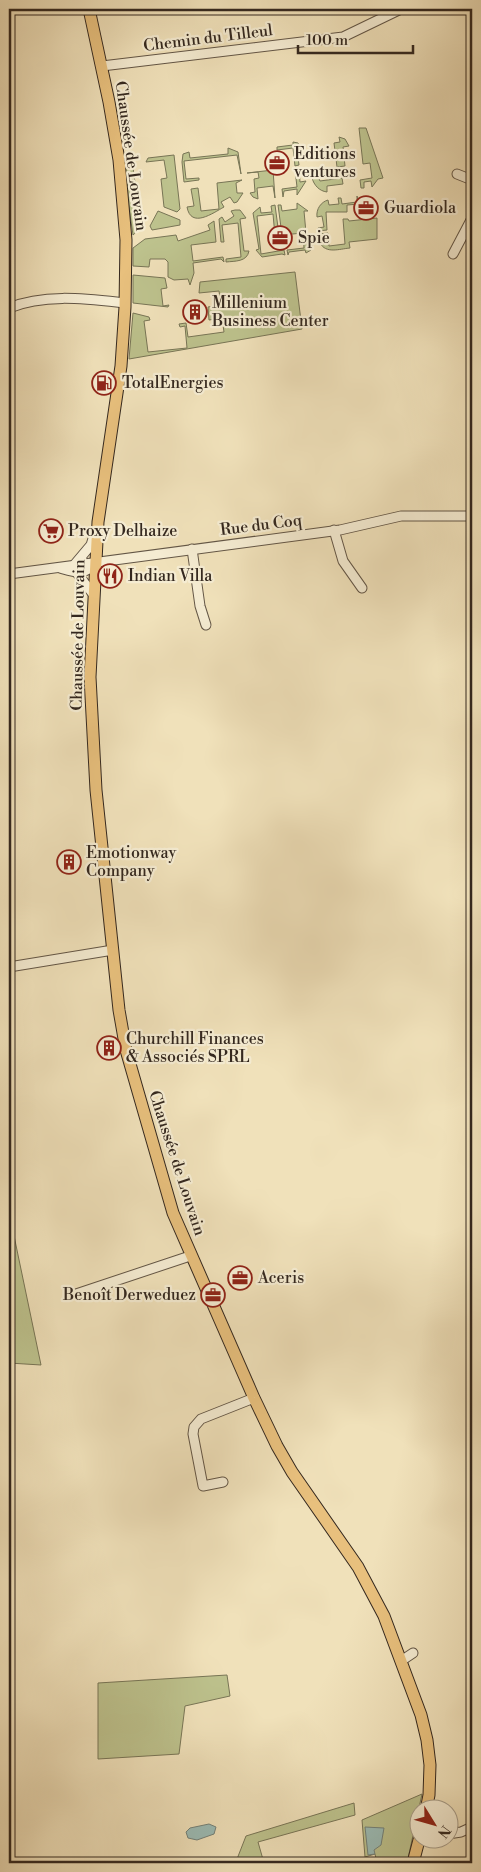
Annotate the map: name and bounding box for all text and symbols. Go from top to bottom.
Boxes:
street label: Chemin du Tilleul [142,20,274,56]
scale bar [298,22,414,54]
text: 100 m [306,31,348,50]
street label: Chaussée de Louvain [111,80,151,233]
place label: Editions ventures [293,144,356,182]
office icon: Editions ventures [264,150,290,176]
office icon: Guardiola [353,195,379,221]
place label: Guardiola [384,198,457,218]
office icon: Spie [267,225,293,251]
place label: Spie [298,228,330,248]
place label: Millenium Business Center [211,293,329,331]
building icon: Millenium Business Center [182,299,208,325]
fuel station icon: TotalEnergies [91,370,117,396]
place label: TotalEnergies [122,373,224,393]
street label: Rue du Coq [219,510,304,540]
supermarket icon: Proxy Delhaize [38,518,64,544]
place label: Proxy Delhaize [68,521,177,541]
street label: Chaussée de Louvain [67,559,89,711]
restaurant icon: Indian Villa [97,563,123,589]
place label: Indian Villa [128,566,213,586]
place label: Emotionway Company [86,843,176,881]
building icon: Emotionway Company [56,849,82,875]
place label: Churchill Finances & Associés SPRL [126,1029,264,1067]
building icon: Churchill Finances & Associés SPRL [96,1035,122,1061]
street label: Chaussée de Louvain [144,1088,210,1238]
office icon: Aceris [227,1265,253,1291]
place label: Aceris [257,1268,304,1288]
office icon: Benoît Derweduez [200,1282,226,1308]
place label: Benoît Derweduez [62,1285,196,1305]
north arrow [408,1800,458,1850]
text: N [433,1821,454,1841]

